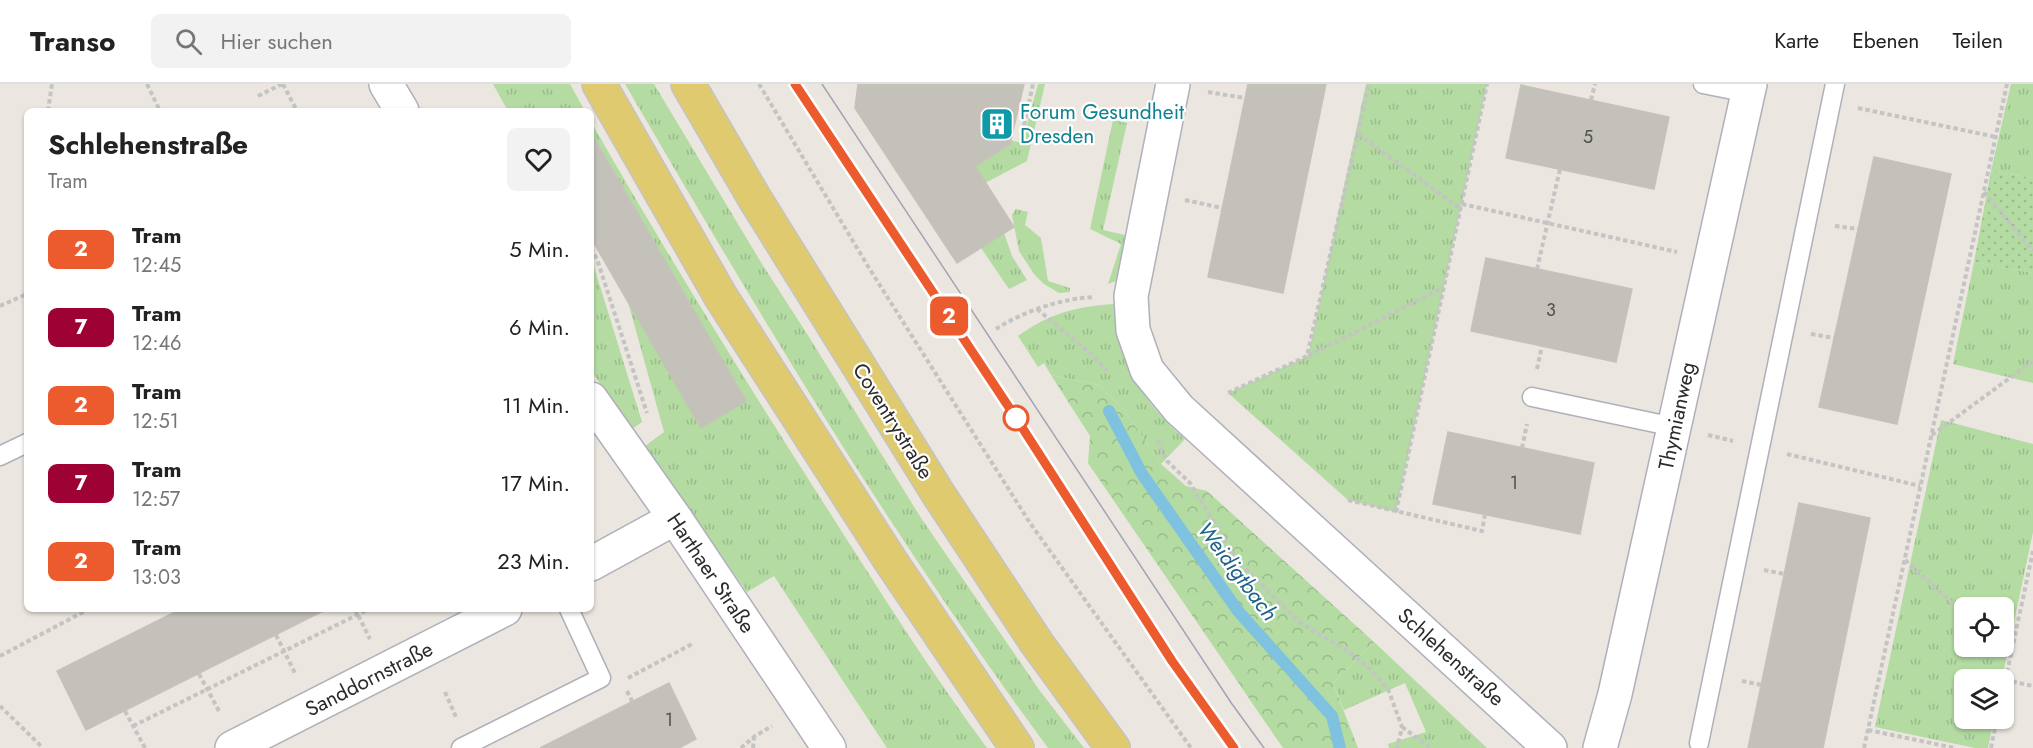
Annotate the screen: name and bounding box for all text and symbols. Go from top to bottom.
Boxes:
search box [151,14,571,68]
text: Transo [30,21,115,62]
icon: search [172,25,205,58]
text: Hier suchen [220,25,333,57]
text: Karte [1774,26,1819,56]
text: Ebenen [1852,26,1919,56]
text: Teilen [1952,26,2003,56]
place label: Forum Gesundheit Dresden [1020,97,1184,151]
building icon: Forum Gesundheit Dresden [979,106,1015,142]
text: Schlehenstraße [48,124,248,165]
house number: 5 [1583,124,1593,150]
button: heart [507,128,570,191]
text: Tram [48,167,88,196]
text: Tram [132,219,182,251]
text: 5 Min. [509,233,570,265]
text: 2 [74,234,88,264]
text: 12:45 [132,251,181,280]
line badge: 2 [930,296,968,336]
text: Tram [132,297,182,329]
house number: 3 [1546,297,1556,323]
text: 2 [942,301,956,331]
text: 6 Min. [509,311,570,343]
text: 7 [75,312,87,342]
text: 12:46 [132,329,182,358]
street label: Coventrystraße [845,357,941,485]
street label: Thymianweg [1651,359,1703,473]
text: Tram [132,375,182,407]
text: 11 Min. [502,389,570,421]
text: 2 [74,390,88,420]
unlabelled marker [1003,405,1029,431]
text: 12:51 [132,407,179,436]
text: Tram [132,453,182,485]
text: 17 Min. [500,467,570,499]
text: 7 [75,468,87,498]
house number: 1 [1510,470,1518,496]
text: 12:57 [132,485,180,514]
street label: Harthaer Straße [660,507,762,639]
water label: Weidigtbach [1190,515,1286,627]
text: Tram [132,531,182,563]
text: 23 Min. [497,545,570,577]
text: 2 [74,546,88,576]
text: 13:03 [132,563,181,592]
map controls [1954,597,2014,729]
button: locate [1954,597,2014,657]
street label: Schlehenstraße [1391,601,1511,713]
street label: Sanddornstraße [300,634,438,724]
button: layers [1954,669,2014,729]
house number: 1 [665,707,673,733]

